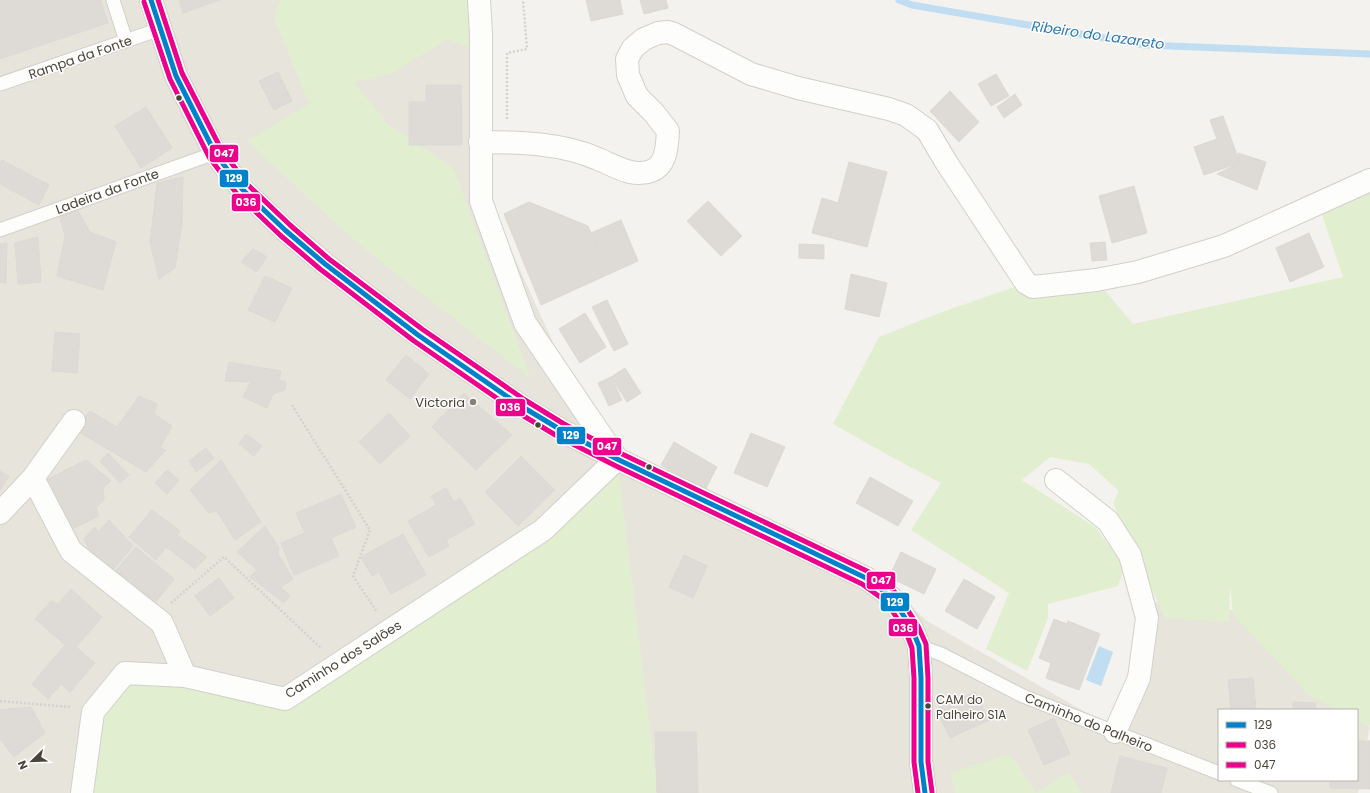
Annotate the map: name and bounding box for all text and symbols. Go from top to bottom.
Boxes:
water label: Ribeiro do Lazareto [1030,16,1166,54]
street label: Rampa da Fonte [26,31,134,84]
unlabelled marker [174,93,184,103]
line badge: 047 [209,144,239,163]
text: 047 [214,145,234,161]
street label: Ladeira da Fonte [53,164,161,219]
line badge: 129 [219,169,249,188]
text: 129 [225,170,243,186]
line badge: 036 [231,193,261,212]
text: 036 [236,194,256,210]
place label: Victoria [415,393,465,412]
marker: Victoria [468,397,478,407]
line badge: 036 [495,398,526,417]
text: 036 [500,399,520,415]
unlabelled marker [533,420,543,430]
line badge: 129 [556,426,586,445]
text: 129 [562,427,580,443]
line badge: 047 [592,437,622,456]
text: 047 [597,438,617,454]
unlabelled marker [644,462,654,472]
line badge: 047 [866,571,896,590]
text: 047 [871,572,891,588]
line badge: 129 [880,592,910,612]
text: 129 [886,594,904,610]
street label: Caminho dos Salões [281,616,405,703]
line badge: 036 [888,618,918,637]
text: 036 [893,620,913,636]
street label: Caminho do Palheiro [1022,688,1156,757]
place label: CAM do Palheiro S1A [936,691,1006,723]
marker: CAM do Palheiro S1A [923,701,933,711]
legend [1218,709,1358,781]
text: 129 [1254,716,1272,733]
text: 036 [1254,736,1276,753]
north arrow [12,741,52,781]
text: 047 [1254,756,1276,773]
text: N [14,758,32,772]

